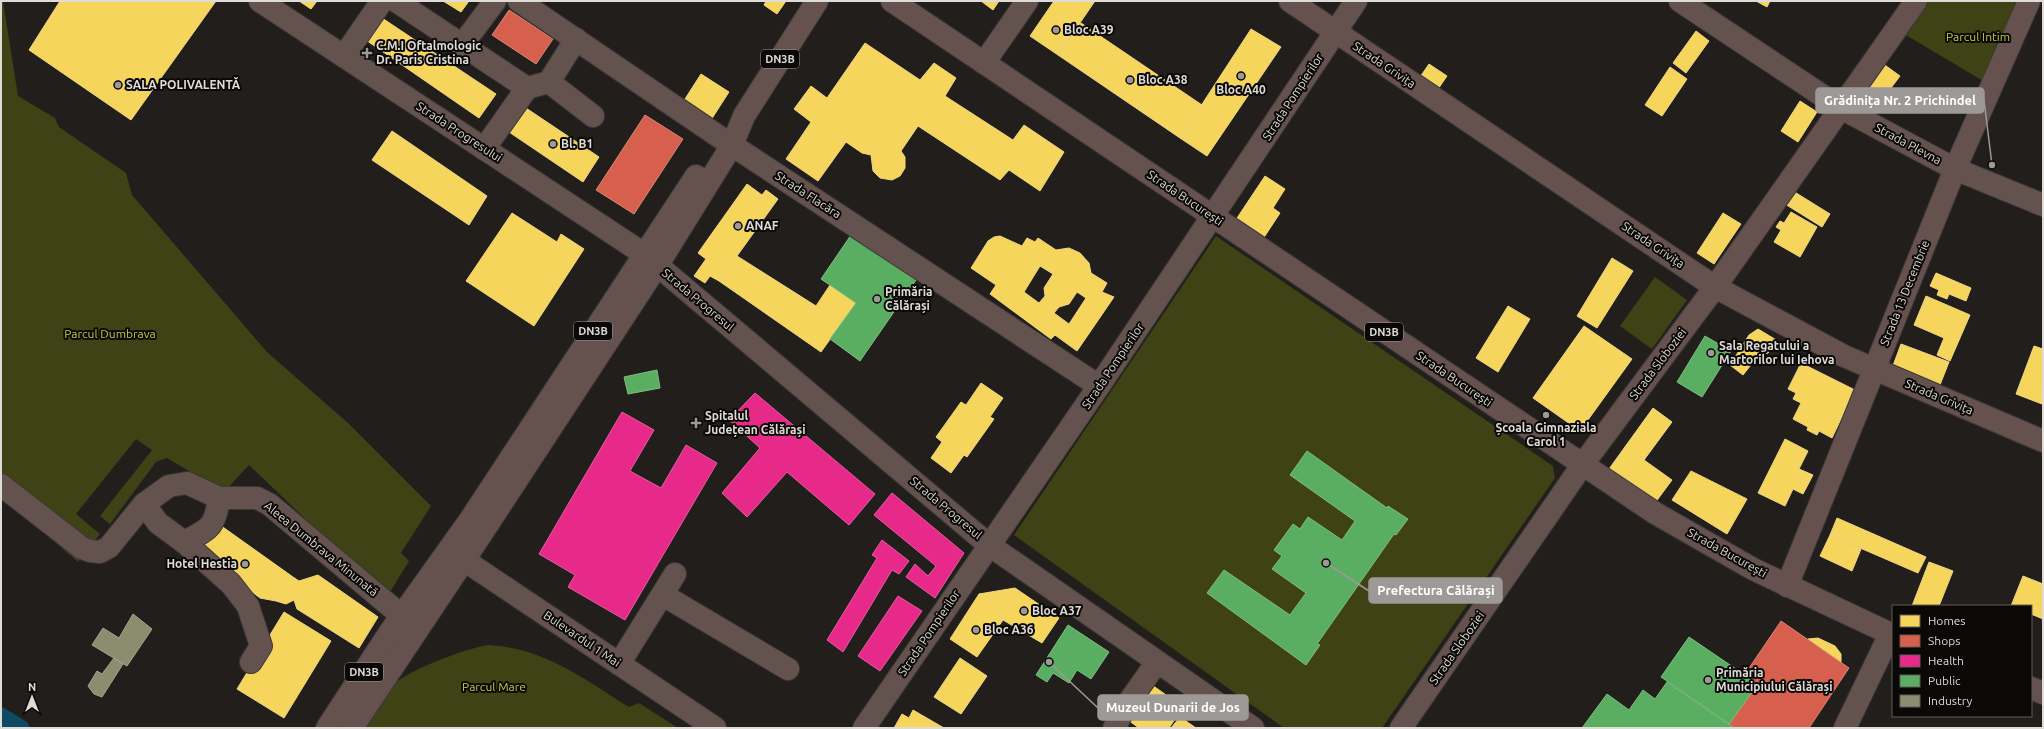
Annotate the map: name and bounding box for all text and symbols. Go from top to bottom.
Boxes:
place label: Bloc A39 [1064,23,1114,36]
marker: Bloc A39 [1051,25,1061,35]
park label: Parcul Intim [1946,30,2010,43]
place label: C.M.I Oftalmologic Dr. Paris Cristina [376,39,481,66]
street label: Strada Grivița [1351,39,1418,90]
marker: C.M.I Oftalmologic Dr. Paris Cristina [361,47,373,59]
road number: DN3B [761,50,799,68]
street label: Strada Pompierilor [1260,51,1326,143]
marker: Bloc A40 [1236,71,1246,81]
place label: Bloc A38 [1138,73,1188,86]
marker: Bloc A38 [1125,75,1135,85]
place label: SALA POLIVALENTĂ [126,77,241,91]
marker: SALA POLIVALENTĂ [113,80,123,90]
place label: Bloc A40 [1216,83,1266,96]
callout: Grădinița Nr. 2 Prichindel [1816,88,1984,113]
text: Grădinița Nr. 2 Prichindel [1824,93,1976,108]
street label: Strada Progresului [414,99,505,164]
street label: Strada Plevna [1873,121,1944,167]
place label: Bl. B1 [561,137,593,150]
marker: Bl. B1 [548,139,558,149]
street label: Strada București [1145,167,1226,228]
street label: Strada Flacăra [773,169,844,221]
place label: ANAF [746,219,779,232]
street label: Strada Grivița [1620,219,1687,270]
marker: ANAF [733,221,743,231]
street label: Strada 13 Decembrie [1877,238,1932,347]
street label: Strada Progresul [660,266,737,333]
place label: Primăria Călărași [885,285,933,313]
marker: Primăria Călărași [872,294,882,304]
street label: Strada Pompierilor [1079,320,1146,411]
road number: DN3B [574,322,612,340]
road number: DN3B [1365,323,1403,341]
street label: Strada Sloboziei [1627,325,1689,402]
park label: Parcul Dumbrava [64,327,156,340]
place label: Sala Regatului a Martorilor lui Iehova [1719,339,1835,366]
street label: Strada București [1414,348,1495,409]
marker: Sala Regatului a Martorilor lui Iehova [1706,348,1716,358]
street label: Strada Grivița [1903,376,1975,417]
place label: Spitalul Județean Călărași [705,409,806,437]
marker: Școala Gimnaziala Carol 1 [1541,410,1551,420]
marker: Spitalul Județean Călărași [690,417,702,429]
place label: Școala Gimnaziala Carol 1 [1496,421,1596,448]
street label: Strada Progresul [908,474,985,541]
street label: Aleea Dumbrava Minunată [262,499,381,598]
street label: Strada București [1685,525,1769,580]
place label: Hotel Hestia [166,557,237,570]
marker: Hotel Hestia [240,559,250,569]
callout: Prefectura Călărași [1369,578,1502,603]
text: Prefectura Călărași [1377,583,1495,598]
street label: Strada Pompierilor [895,587,962,678]
place label: Bloc A37 [1032,604,1082,617]
legend [1892,605,2032,717]
marker: Bloc A37 [1019,606,1029,616]
street label: Bulevardul 1 Mai [542,608,623,669]
street label: Strada Sloboziei [1427,609,1487,687]
text: Homes [1928,614,1966,627]
place label: Bloc A36 [984,623,1034,636]
marker: Bloc A36 [971,625,981,635]
text: Shops [1928,634,1960,647]
text: Health [1928,654,1964,667]
road number: DN3B [345,663,383,681]
place label: Primăria Municipiului Călărași [1716,666,1833,694]
text: Public [1928,674,1961,687]
marker: Primăria Municipiului Călărași [1703,675,1713,685]
north arrow [12,677,52,717]
park label: Parcul Mare [462,680,526,693]
text: N [28,681,36,693]
text: Industry [1928,694,1973,707]
callout: Muzeul Dunarii de Jos [1098,695,1248,720]
text: Muzeul Dunarii de Jos [1106,700,1240,714]

